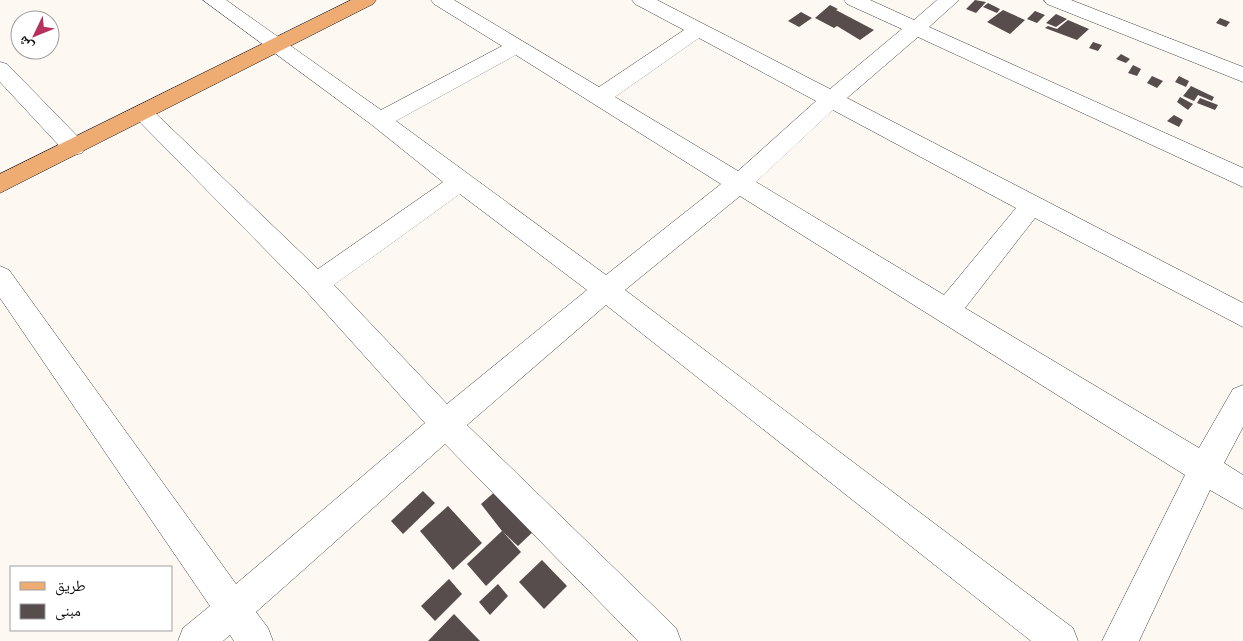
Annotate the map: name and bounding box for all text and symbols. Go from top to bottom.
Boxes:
north arrow [10,10,60,60]
text: ش [14,32,37,55]
legend [10,566,172,631]
text: طريق [55,577,86,596]
text: مبنى [55,602,81,621]

